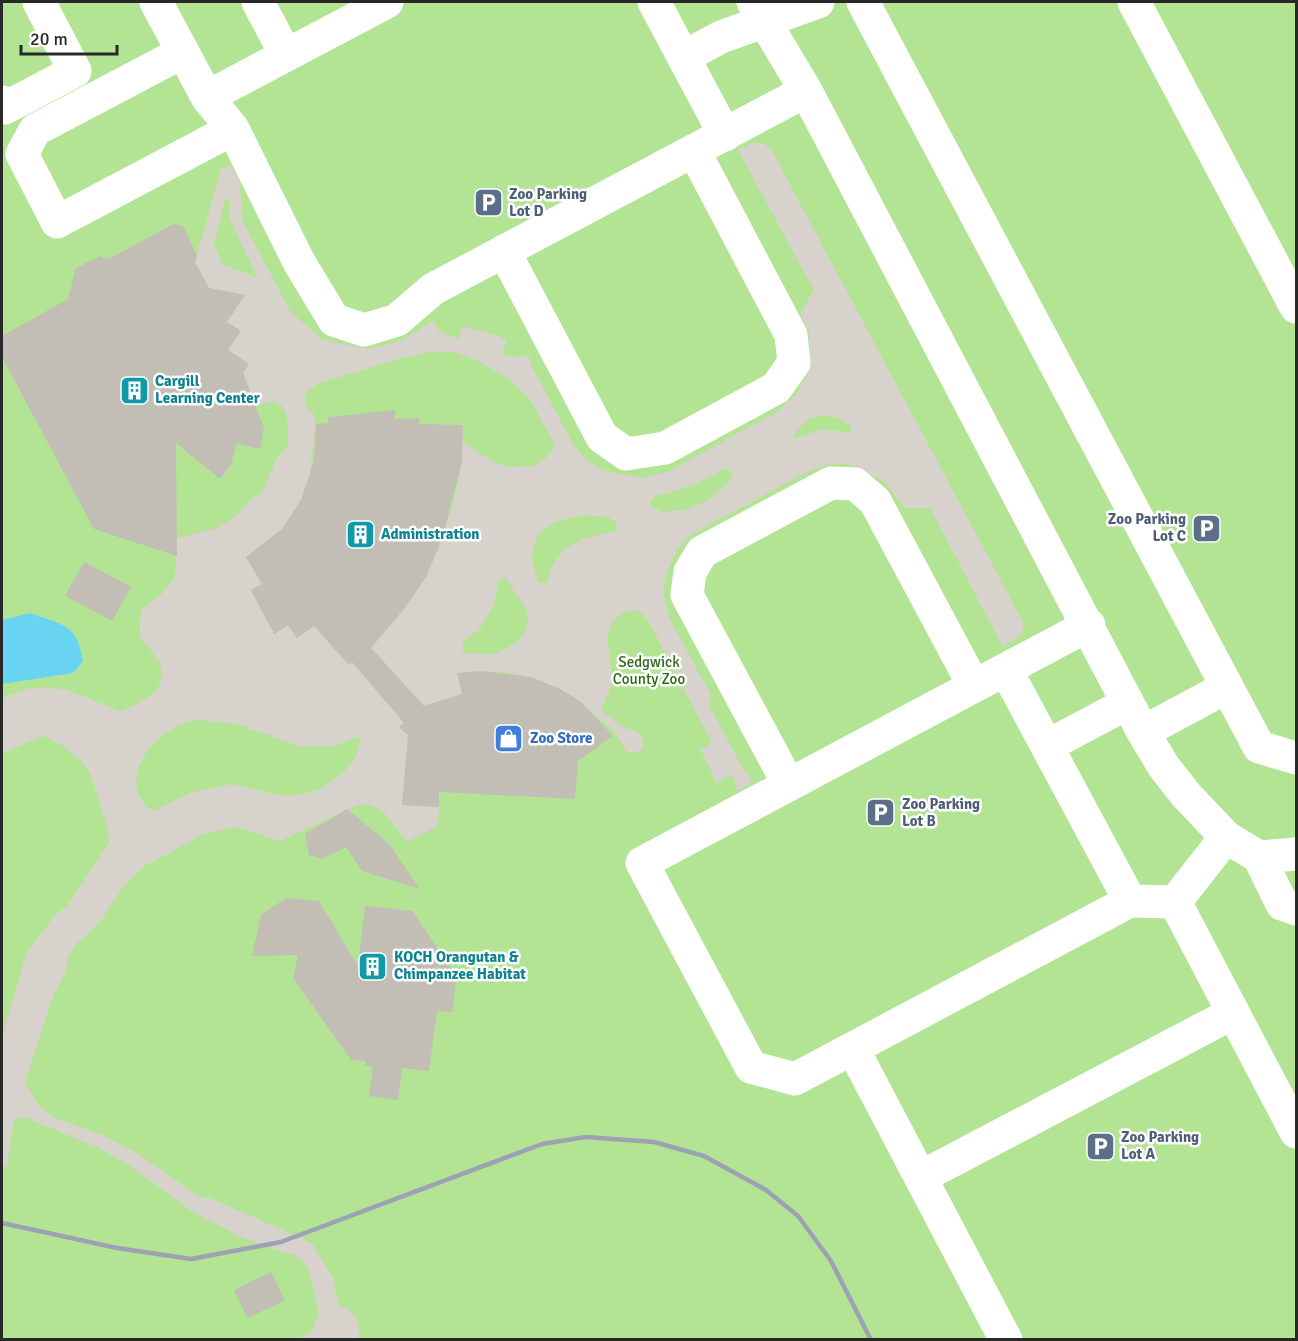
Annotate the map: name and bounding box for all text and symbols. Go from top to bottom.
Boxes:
scale bar [21,18,117,56]
text: 20 m [30,28,68,50]
place label: Zoo Parking Lot D [509,185,587,220]
parking icon: Zoo Parking Lot D [472,187,504,219]
place label: Cargill Learning Center [155,372,260,407]
building icon: Cargill Learning Center [118,374,150,406]
place label: Zoo Parking Lot C [1108,510,1186,545]
parking icon: Zoo Parking Lot C [1191,512,1223,544]
building icon: Administration [344,518,376,550]
place label: Administration [381,525,480,543]
park label: Sedgwick County Zoo [613,653,685,688]
shop icon: Zoo Store [493,722,525,754]
place label: Zoo Store [530,729,592,747]
place label: Zoo Parking Lot B [902,795,980,830]
parking icon: Zoo Parking Lot B [865,797,897,829]
place label: KOCH Orangutan & Chimpanzee Habitat [394,948,526,983]
building icon: KOCH Orangutan & Chimpanzee Habitat [357,950,389,982]
place label: Zoo Parking Lot A [1121,1128,1199,1163]
parking icon: Zoo Parking Lot A [1084,1130,1116,1162]

